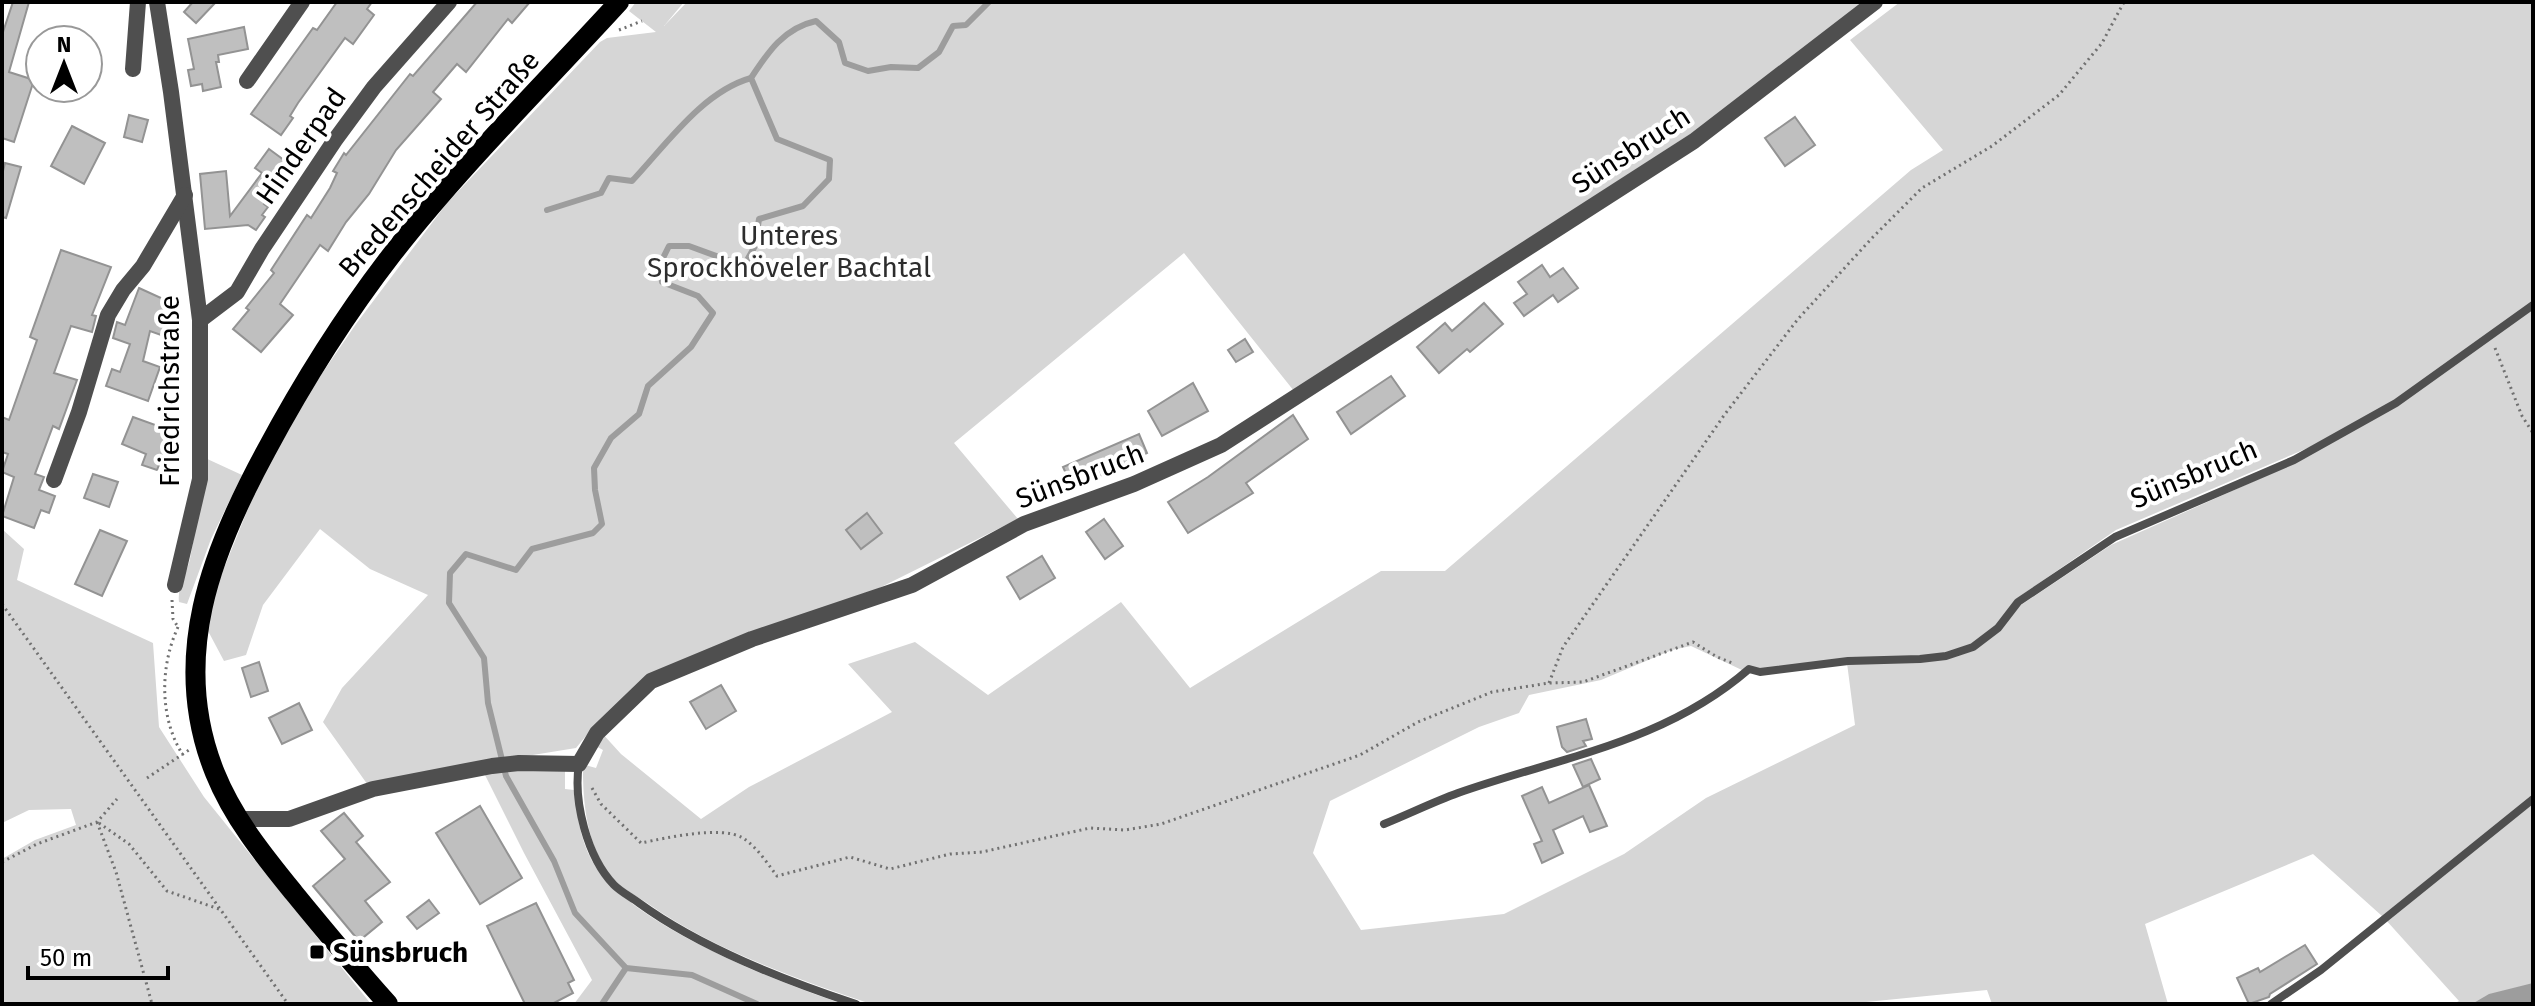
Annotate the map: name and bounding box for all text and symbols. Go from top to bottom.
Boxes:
north arrow [24,24,104,104]
text: N [57,31,71,58]
street label: Bredenscheider Straße [332,44,546,284]
street label: Hinderpad [249,81,353,211]
street label: Sünsbruch [1566,100,1696,200]
park label: Unteres Sprockhöveler Bachtal [647,219,931,284]
street label: Friedrichstraße [153,295,186,487]
street label: Sünsbruch [2126,433,2262,515]
street label: Sünsbruch [1011,436,1149,516]
scale bar [28,930,168,980]
place label: Sünsbruch [333,936,468,969]
marker: Sünsbruch [308,943,326,961]
text: 50 m [40,944,92,972]

